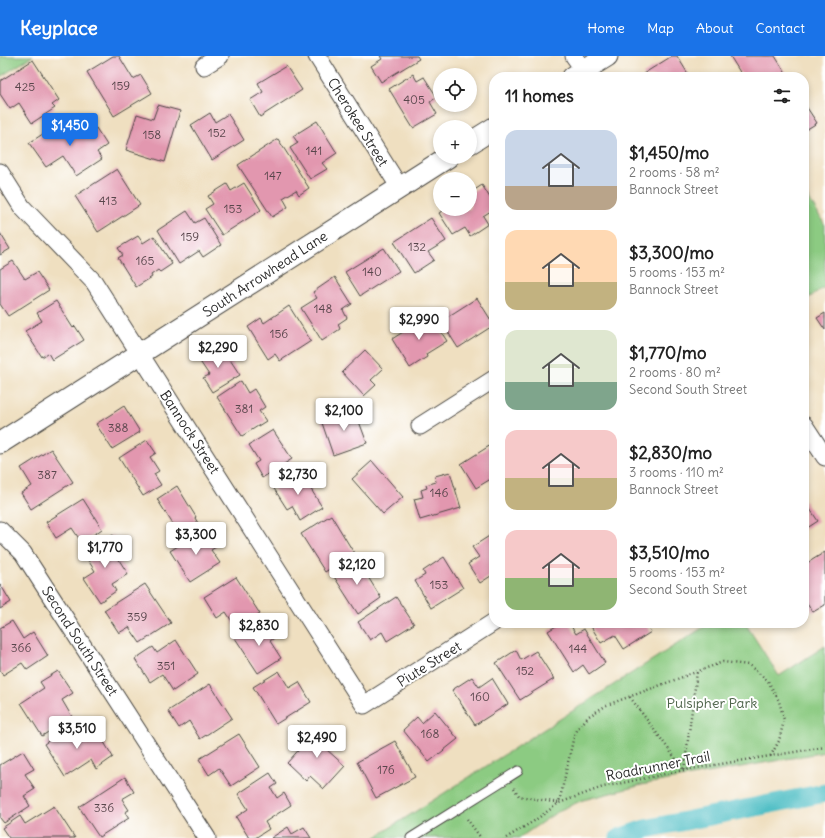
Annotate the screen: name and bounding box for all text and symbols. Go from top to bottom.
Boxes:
text: Keyplace [20,16,98,40]
text: Home [587,19,625,37]
text: Map [647,19,674,37]
text: About [696,19,734,37]
text: Contact [756,19,805,37]
map controls [433,68,477,216]
button: locate [433,68,477,112]
street label: Cherokee Street [324,74,393,170]
house number: 159 [112,78,130,93]
house number: 425 [15,79,35,94]
text: 11 homes [505,85,574,107]
icon: filters [771,85,793,107]
house number: 405 [403,92,425,107]
pin: $1,450 [37,113,103,147]
text: $1,450 [51,117,89,134]
button: + [433,120,477,164]
house number: 152 [208,125,227,140]
house number: 158 [143,127,161,142]
text: $1,450/mo [629,142,709,164]
house number: 141 [306,143,322,158]
icon: home [537,146,585,194]
text: 2 rooms · 58 m² [629,164,720,181]
house number: 147 [264,168,282,183]
button: − [433,172,477,216]
text: Bannock Street [629,181,718,198]
house number: 413 [99,193,117,208]
house number: 153 [224,201,242,216]
street label: South Arrowhead Lane [199,227,331,321]
house number: 159 [181,229,199,244]
house number: 132 [408,239,427,254]
text: $3,300/mo [629,242,714,264]
icon: home [537,246,585,294]
house number: 165 [136,253,154,268]
house number: 140 [362,264,382,279]
text: 5 rooms · 153 m² [629,264,725,281]
text: Bannock Street [629,281,718,298]
house number: 148 [314,301,332,316]
pin: $2,990 [386,307,452,341]
text: $2,990 [399,311,439,328]
house number: 156 [270,326,288,341]
pin: $2,290 [185,335,251,369]
text: $2,290 [198,339,238,356]
text: $1,770/mo [629,342,707,364]
icon: home [537,346,585,394]
text: 2 rooms · 80 m² [629,364,721,381]
text: Second South Street [629,381,747,398]
street label: Bannock Street [156,387,224,477]
pin: $2,100 [311,398,377,432]
house number: 381 [235,401,253,416]
text: $2,100 [325,402,363,419]
house number: 388 [108,420,128,435]
text: $2,830/mo [629,442,712,464]
icon: home [537,446,585,494]
pin: $2,730 [265,462,331,496]
text: 3 rooms · 110 m² [629,464,724,481]
text: $2,730 [278,466,318,483]
house number: 387 [37,467,57,482]
text: Bannock Street [629,481,718,498]
house number: 146 [430,485,448,500]
pin: $3,300 [163,522,229,556]
text: $3,300 [175,526,217,543]
pin: $1,770 [72,535,138,569]
text: $1,770 [87,539,123,556]
text: $3,510/mo [629,542,710,564]
icon: home [537,546,585,594]
pin: $2,120 [324,552,390,586]
text: $2,120 [338,556,376,573]
text: 5 rooms · 153 m² [629,564,725,581]
house number: 153 [430,577,448,592]
text: Second South Street [629,581,747,598]
street label: Second South Street [38,583,122,699]
house number: 359 [127,609,147,624]
pin: $2,830 [226,613,292,647]
text: $2,830 [239,617,279,634]
street label: Piute Street [393,637,465,691]
house number: 366 [11,640,31,655]
house number: 144 [569,641,587,656]
house number: 351 [157,658,175,673]
house number: 152 [516,663,535,678]
house number: 160 [470,689,490,704]
park label: Pulsipher Park [667,694,757,712]
pin: $3,510 [44,716,110,750]
text: $3,510 [58,720,96,737]
pin: $2,490 [284,725,350,759]
house number: 168 [421,726,439,741]
text: $2,490 [297,729,337,746]
street label: Roadrunner Trail [604,747,712,785]
house number: 176 [377,762,395,777]
house number: 336 [94,800,114,815]

